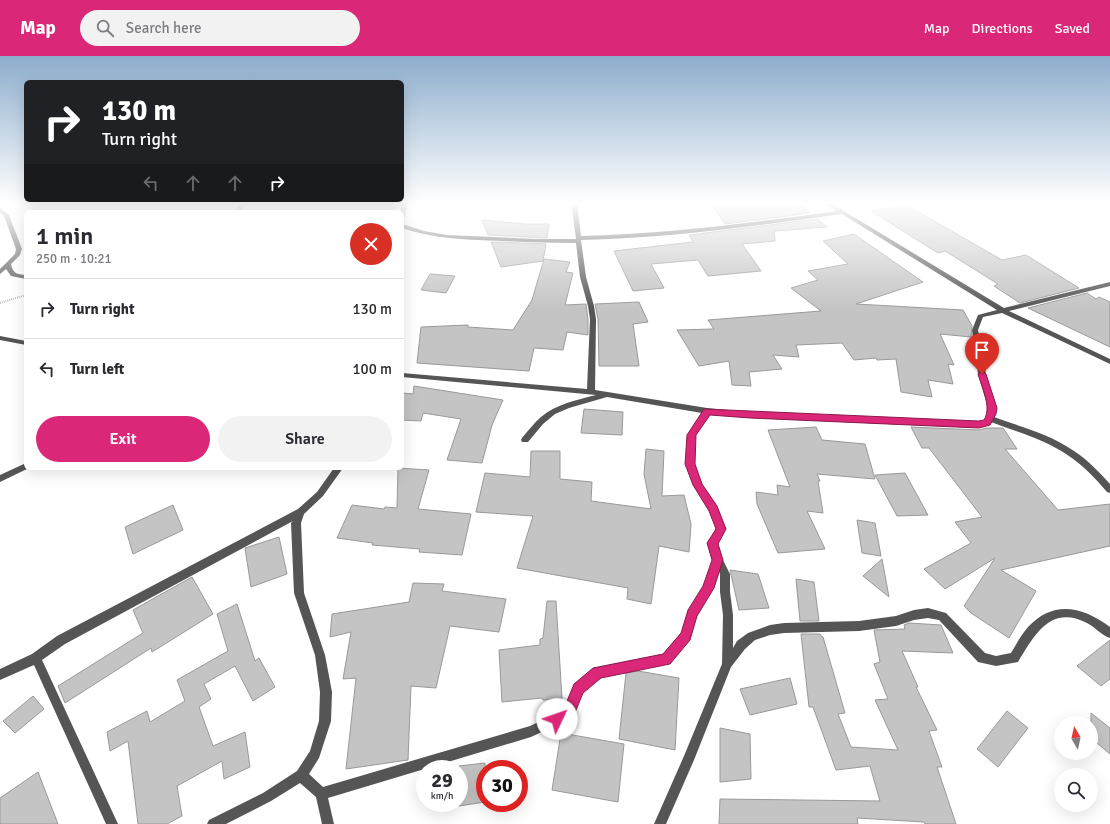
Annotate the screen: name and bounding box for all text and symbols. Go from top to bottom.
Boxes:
search box [80,10,360,46]
text: Map [20,16,56,40]
icon: search [94,17,116,39]
text: Search here [126,19,201,37]
text: Map [924,20,950,37]
text: Directions [972,20,1033,37]
text: Saved [1055,20,1090,37]
text: 130 m [102,94,176,128]
icon: right [36,96,88,148]
text: Turn right [102,128,177,150]
icon: left [140,172,162,194]
icon: ahead [182,172,204,194]
icon: ahead [224,172,246,194]
icon: right [266,172,288,194]
text: 1 min [36,221,93,251]
button: close [350,223,392,265]
text: 250 m · 10:21 [36,251,112,267]
icon: right [36,298,58,320]
text: Turn right [70,300,135,318]
text: 130 m [352,300,392,318]
pin [965,333,999,374]
icon: arrive [971,339,993,361]
icon: left [36,358,58,380]
text: Turn left [70,360,124,378]
text: 100 m [352,360,392,378]
button: Exit [36,416,210,462]
button: Share [218,416,392,462]
position arrow [536,698,578,740]
north arrow [1054,716,1098,760]
map controls [1054,716,1098,812]
speed limit sign: 30 [476,760,528,812]
text: 29 [431,768,453,793]
button: search [1054,768,1098,812]
text: km/h [431,790,453,802]

